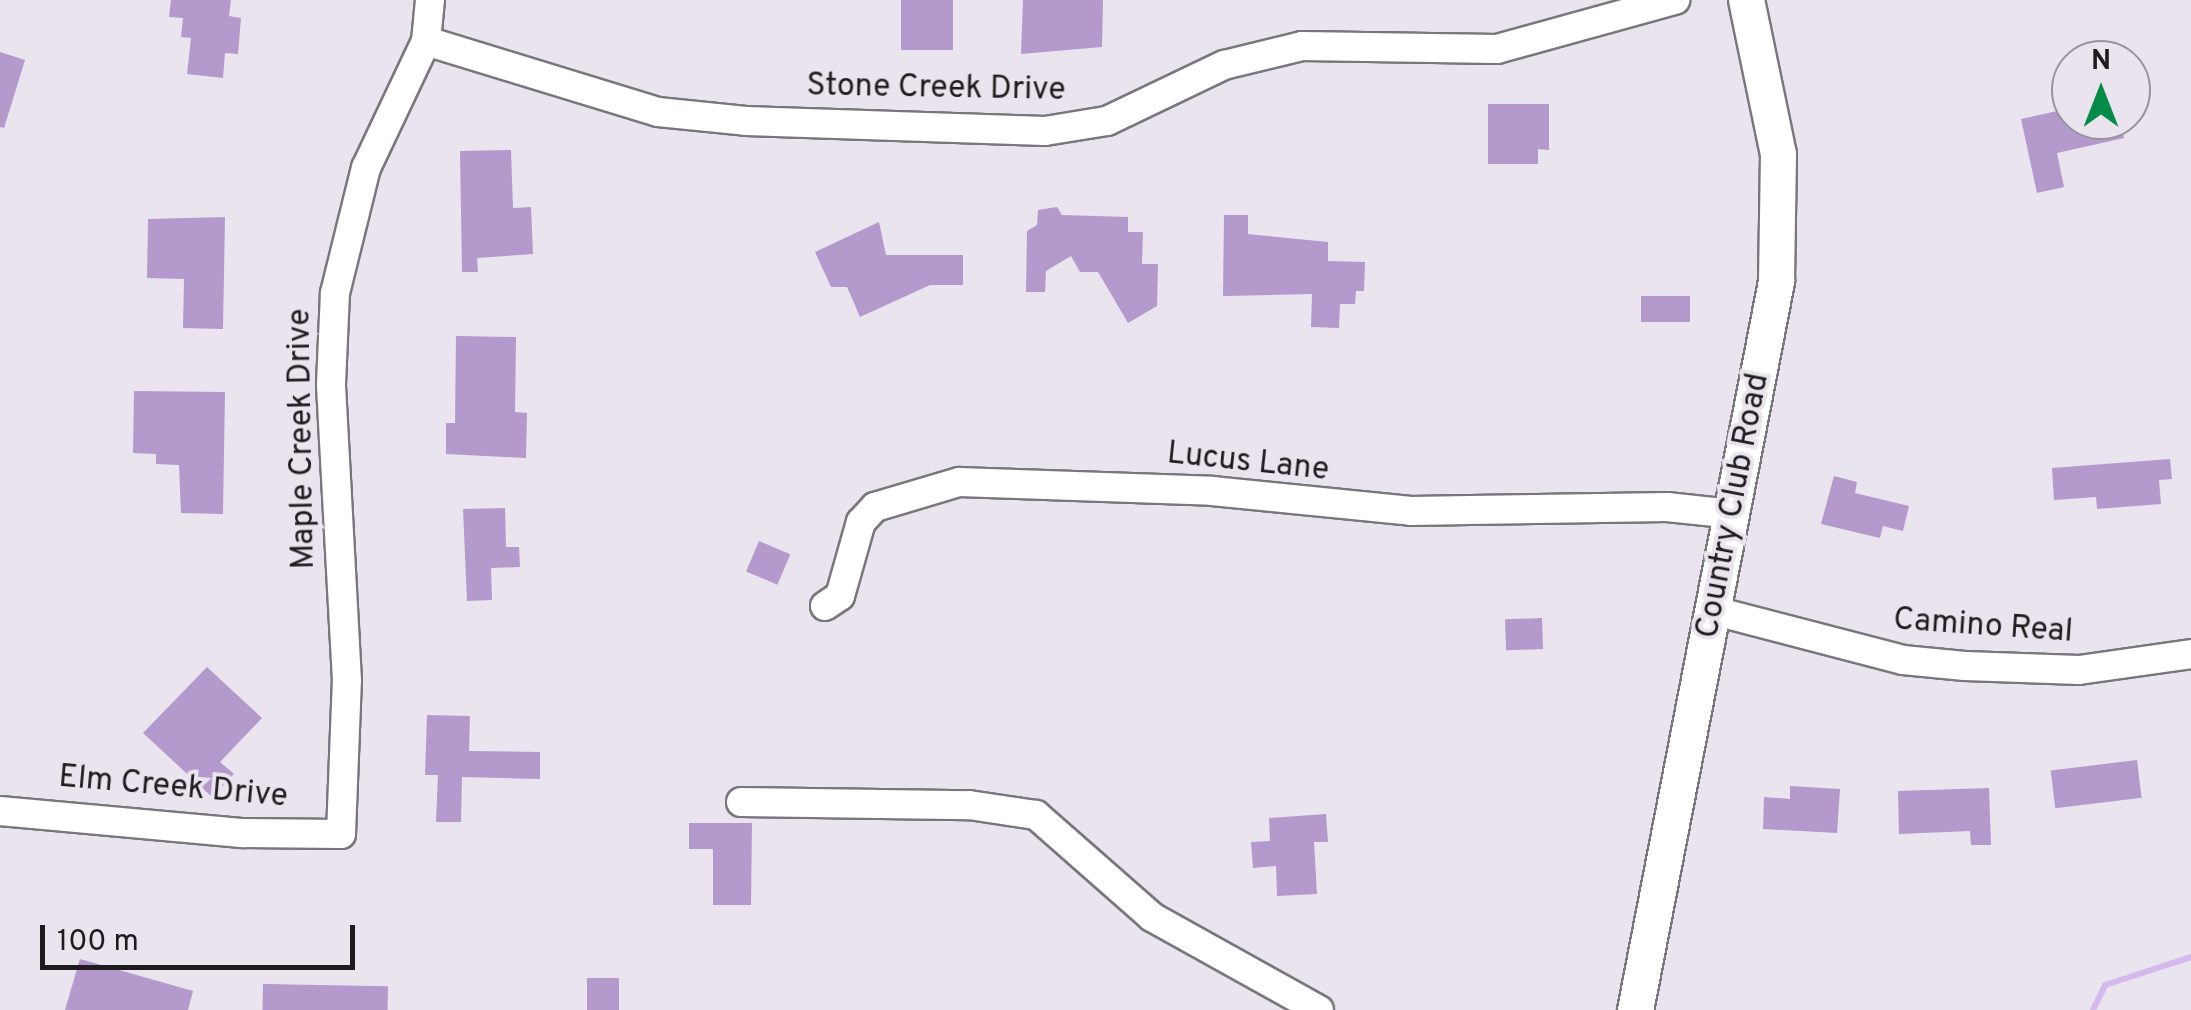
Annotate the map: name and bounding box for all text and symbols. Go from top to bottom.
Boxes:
north arrow [2051,40,2151,140]
text: N [2091,44,2111,80]
street label: Stone Creek Drive [806,68,1066,110]
street label: Maple Creek Drive [282,308,324,570]
street label: Country Club Road [1689,370,1779,642]
street label: Lucus Lane [1165,435,1331,491]
street label: Camino Real [1892,602,2074,652]
street label: Elm Creek Drive [57,759,289,817]
scale bar [45,905,360,967]
text: 100 m [57,924,139,961]

